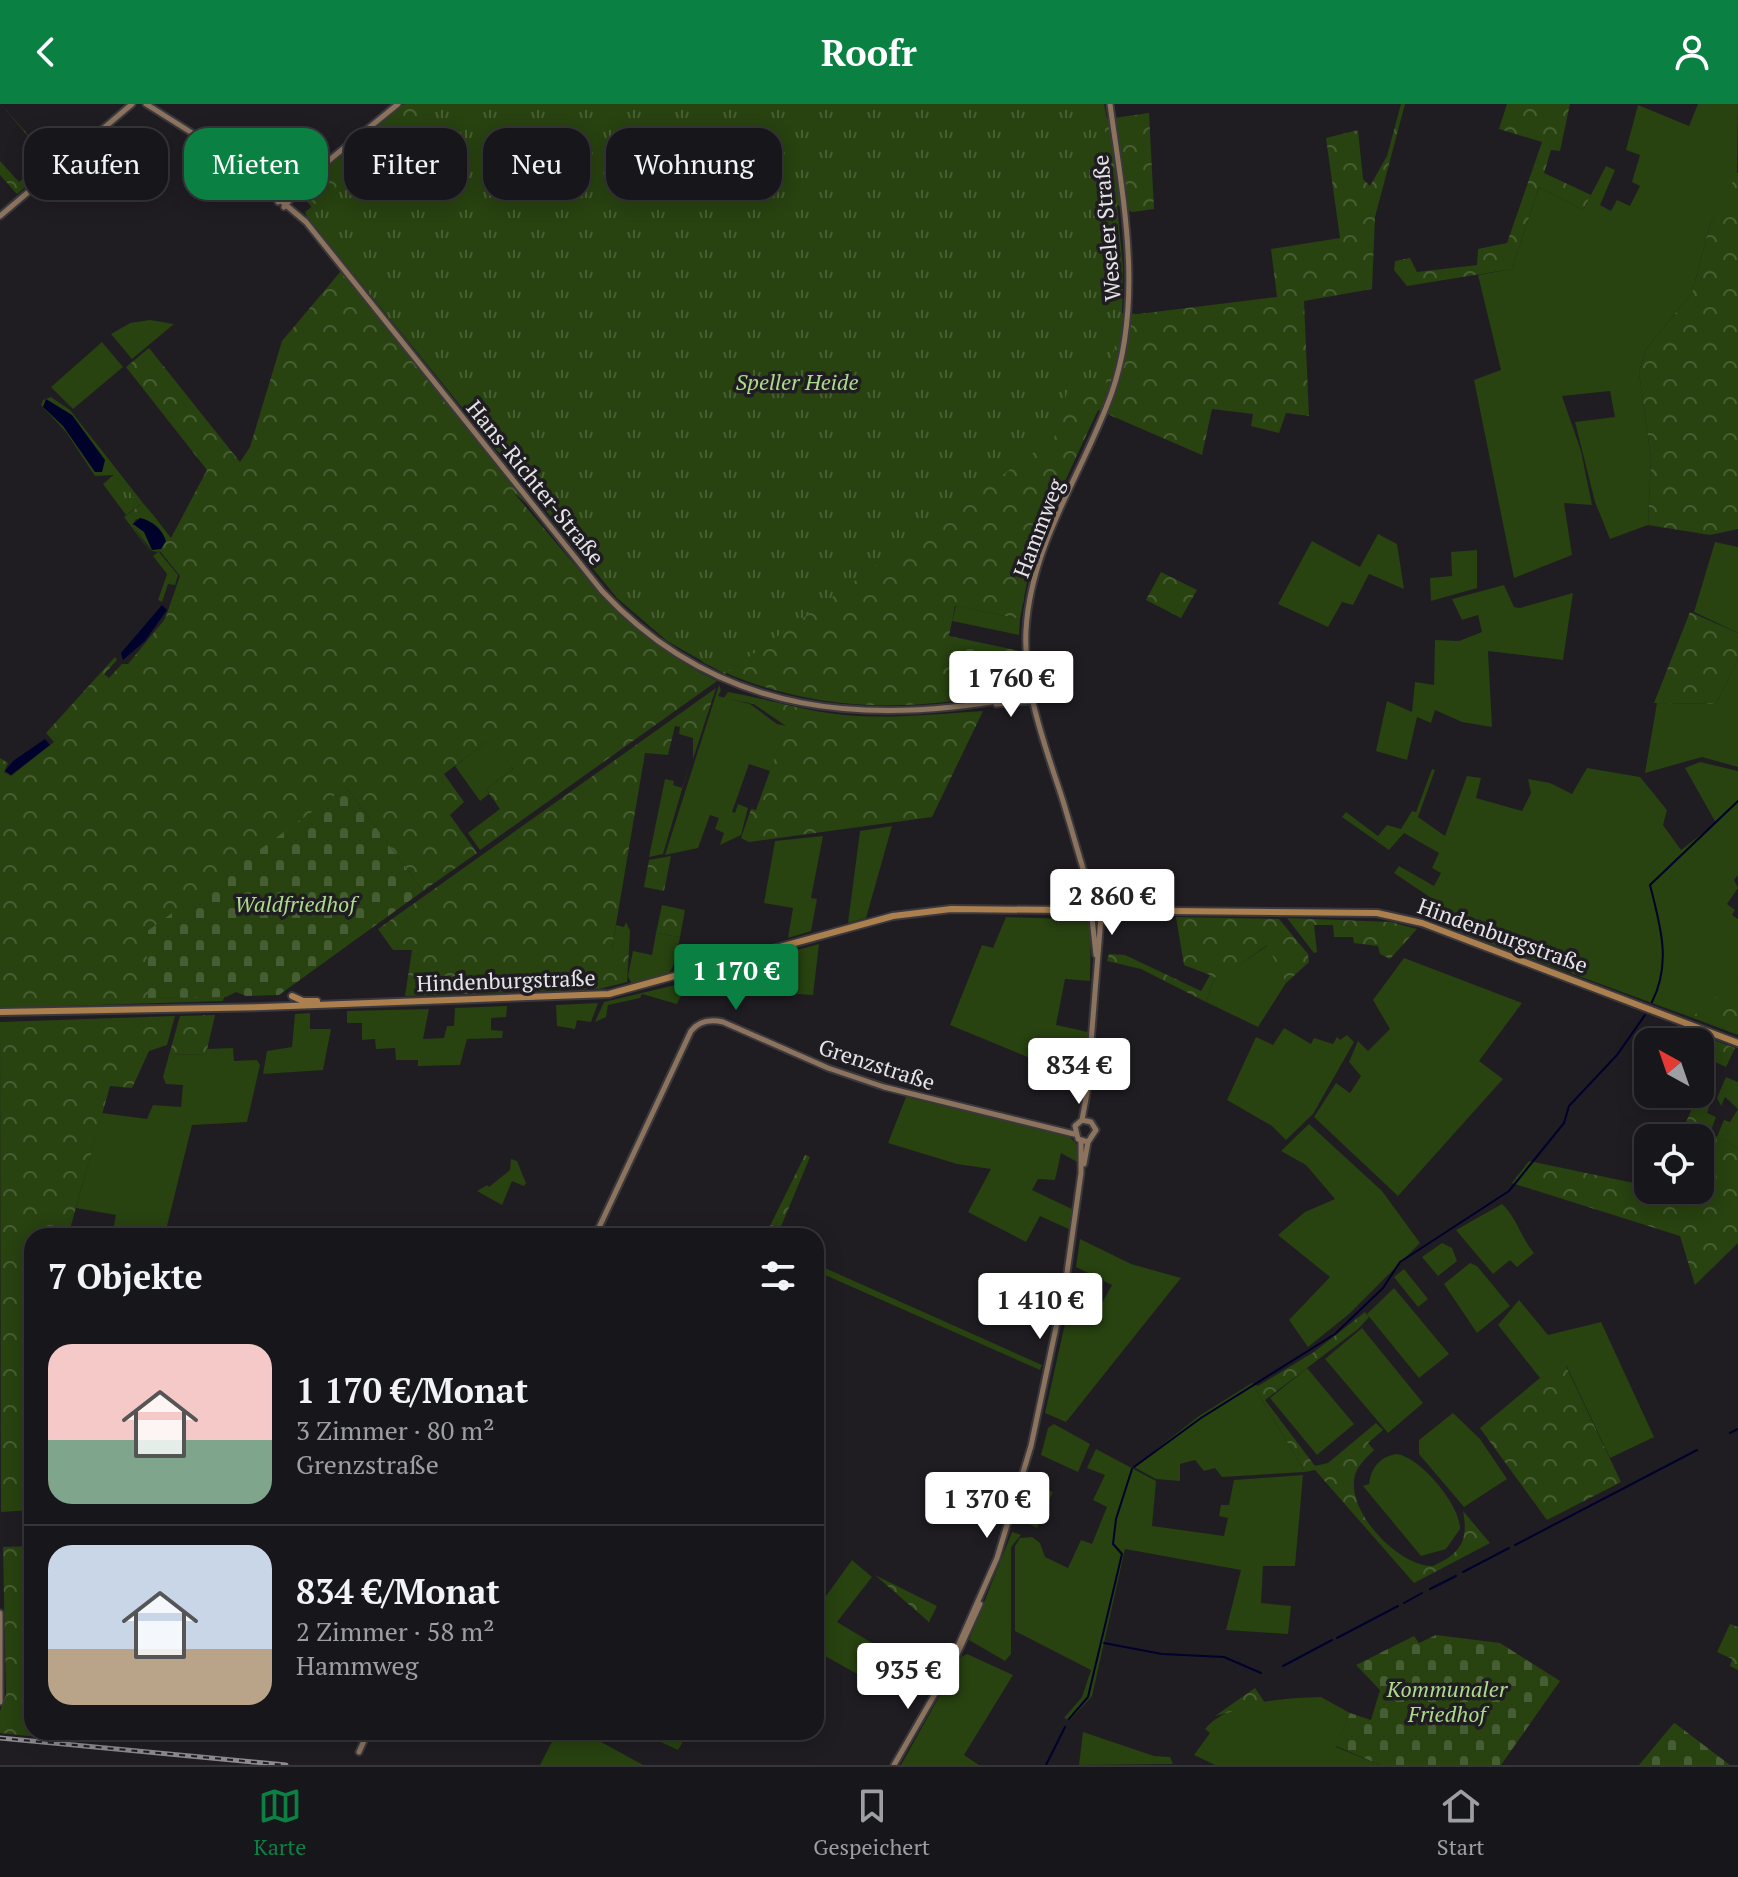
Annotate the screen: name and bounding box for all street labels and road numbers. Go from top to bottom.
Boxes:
street label: Weseler Straße [1085,154,1127,302]
street label: Hans-Richter-Straße [461,394,611,570]
street label: Hammweg [1006,474,1070,582]
street label: Hindenburgstraße [1414,891,1592,979]
street label: Hindenburgstraße [416,962,596,998]
street label: Grenzstraße [815,1032,939,1096]

